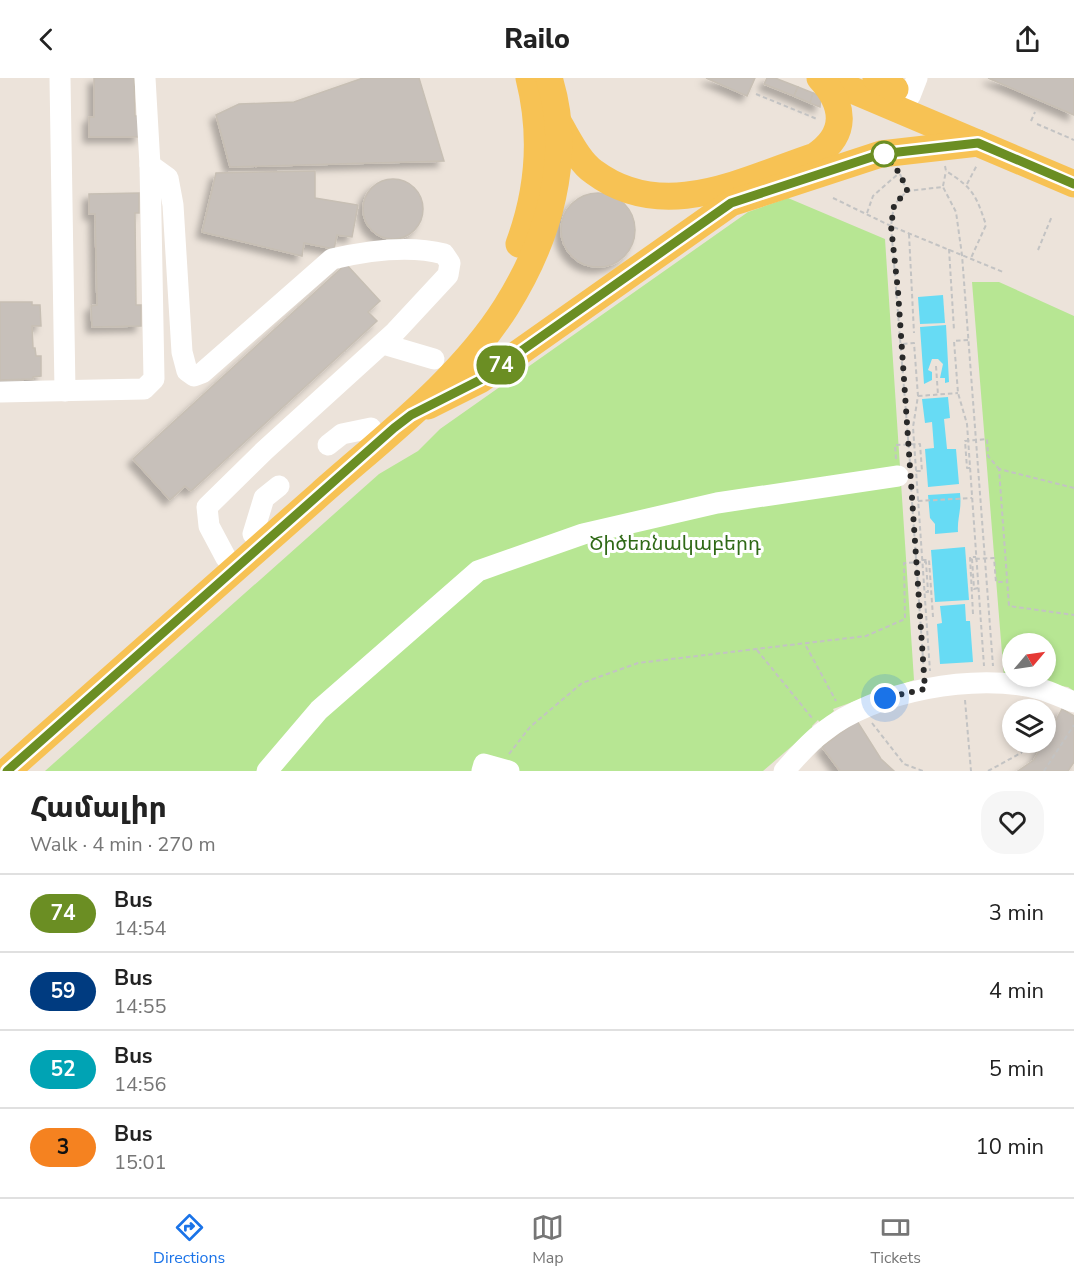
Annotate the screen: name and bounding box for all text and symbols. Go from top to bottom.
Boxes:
text: Railo [504,21,570,58]
icon: back [30,23,63,56]
icon: share [1011,23,1044,56]
unlabelled marker [871,141,897,167]
line badge: 74 [474,346,528,384]
text: 74 [488,351,514,379]
park label: Ծիծեռնակաբերդ [589,530,761,557]
north arrow [1002,633,1056,687]
map controls [1002,633,1056,753]
your location [870,683,900,713]
button: layers [1002,699,1056,753]
text: Համալիր [30,789,167,827]
button: heart [981,791,1044,854]
text: Walk · 4 min · 270 m [30,831,216,858]
text: Bus [114,885,153,915]
text: 3 min [989,898,1044,928]
text: 74 [50,899,76,927]
text: 14:54 [114,915,167,942]
text: Bus [114,963,153,993]
text: 4 min [989,976,1044,1006]
text: 59 [50,977,76,1005]
text: 14:55 [114,993,167,1020]
text: Bus [114,1041,153,1071]
text: 5 min [989,1054,1044,1084]
text: 52 [50,1055,76,1083]
text: 14:56 [114,1071,167,1098]
text: Bus [114,1119,153,1149]
text: 10 min [976,1132,1044,1162]
text: 3 [57,1133,69,1161]
text: 15:01 [114,1149,167,1176]
tab: Directions [153,1211,225,1269]
tab: Map [531,1211,564,1269]
tab: Tickets [871,1211,921,1269]

